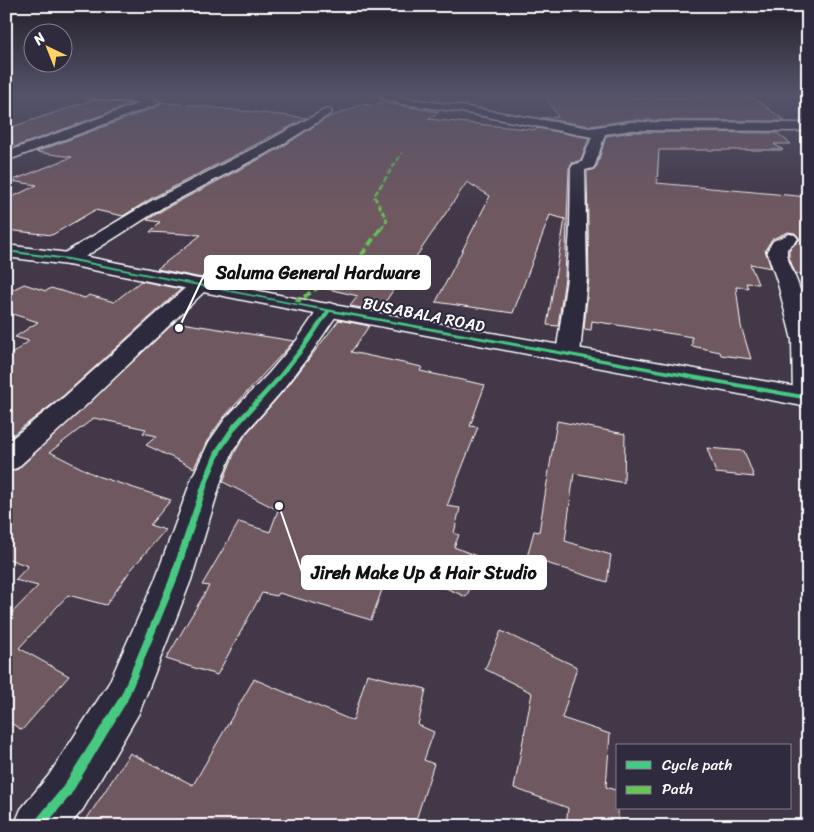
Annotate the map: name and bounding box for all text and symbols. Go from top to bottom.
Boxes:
north arrow [22,22,72,72]
text: N [27,26,52,52]
callout: Saluma General Hardware [205,256,430,289]
text: Saluma General Hardware [215,257,421,289]
street label: BUSABALA ROAD [360,288,488,341]
callout: Jireh Make Up & Hair Studio [302,556,546,589]
text: Jireh Make Up & Hair Studio [310,557,538,589]
legend [616,744,792,810]
text: Cycle path [662,752,733,778]
text: Path [662,776,693,802]

